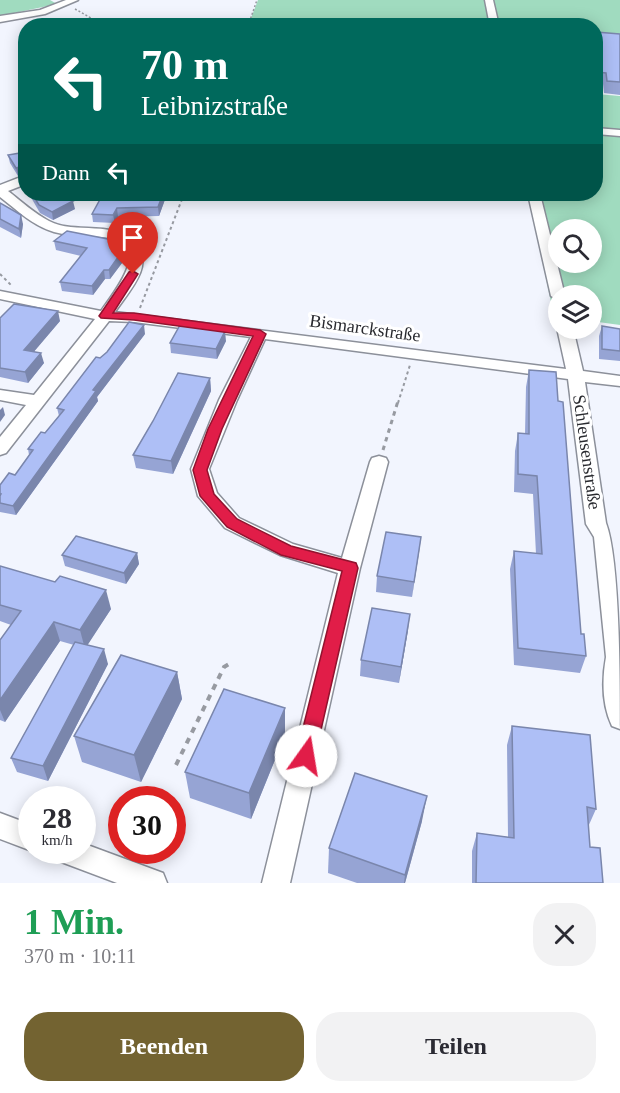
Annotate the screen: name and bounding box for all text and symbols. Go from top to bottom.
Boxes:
icon: left [42,42,120,120]
text: 70 m [141,42,229,88]
text: Leibnizstraße [141,91,288,121]
icon: left [102,156,135,189]
text: Dann [42,160,90,185]
pin [107,212,158,274]
map controls [548,219,602,339]
button: search [548,219,602,273]
icon: arrive [116,221,149,254]
button: layers [548,285,602,339]
street label: Bismarckstraße [308,310,422,346]
street label: Schleusenstraße [569,393,605,511]
position arrow [274,724,338,788]
speed limit sign: 30 [108,786,186,864]
text: 28 [42,801,72,834]
text: km/h [42,832,72,848]
text: 1 Min. [24,902,124,942]
button: close [533,903,596,966]
text: 370 m · 10:11 [24,945,136,967]
button: Beenden [24,1012,304,1081]
button: Teilen [316,1012,596,1081]

